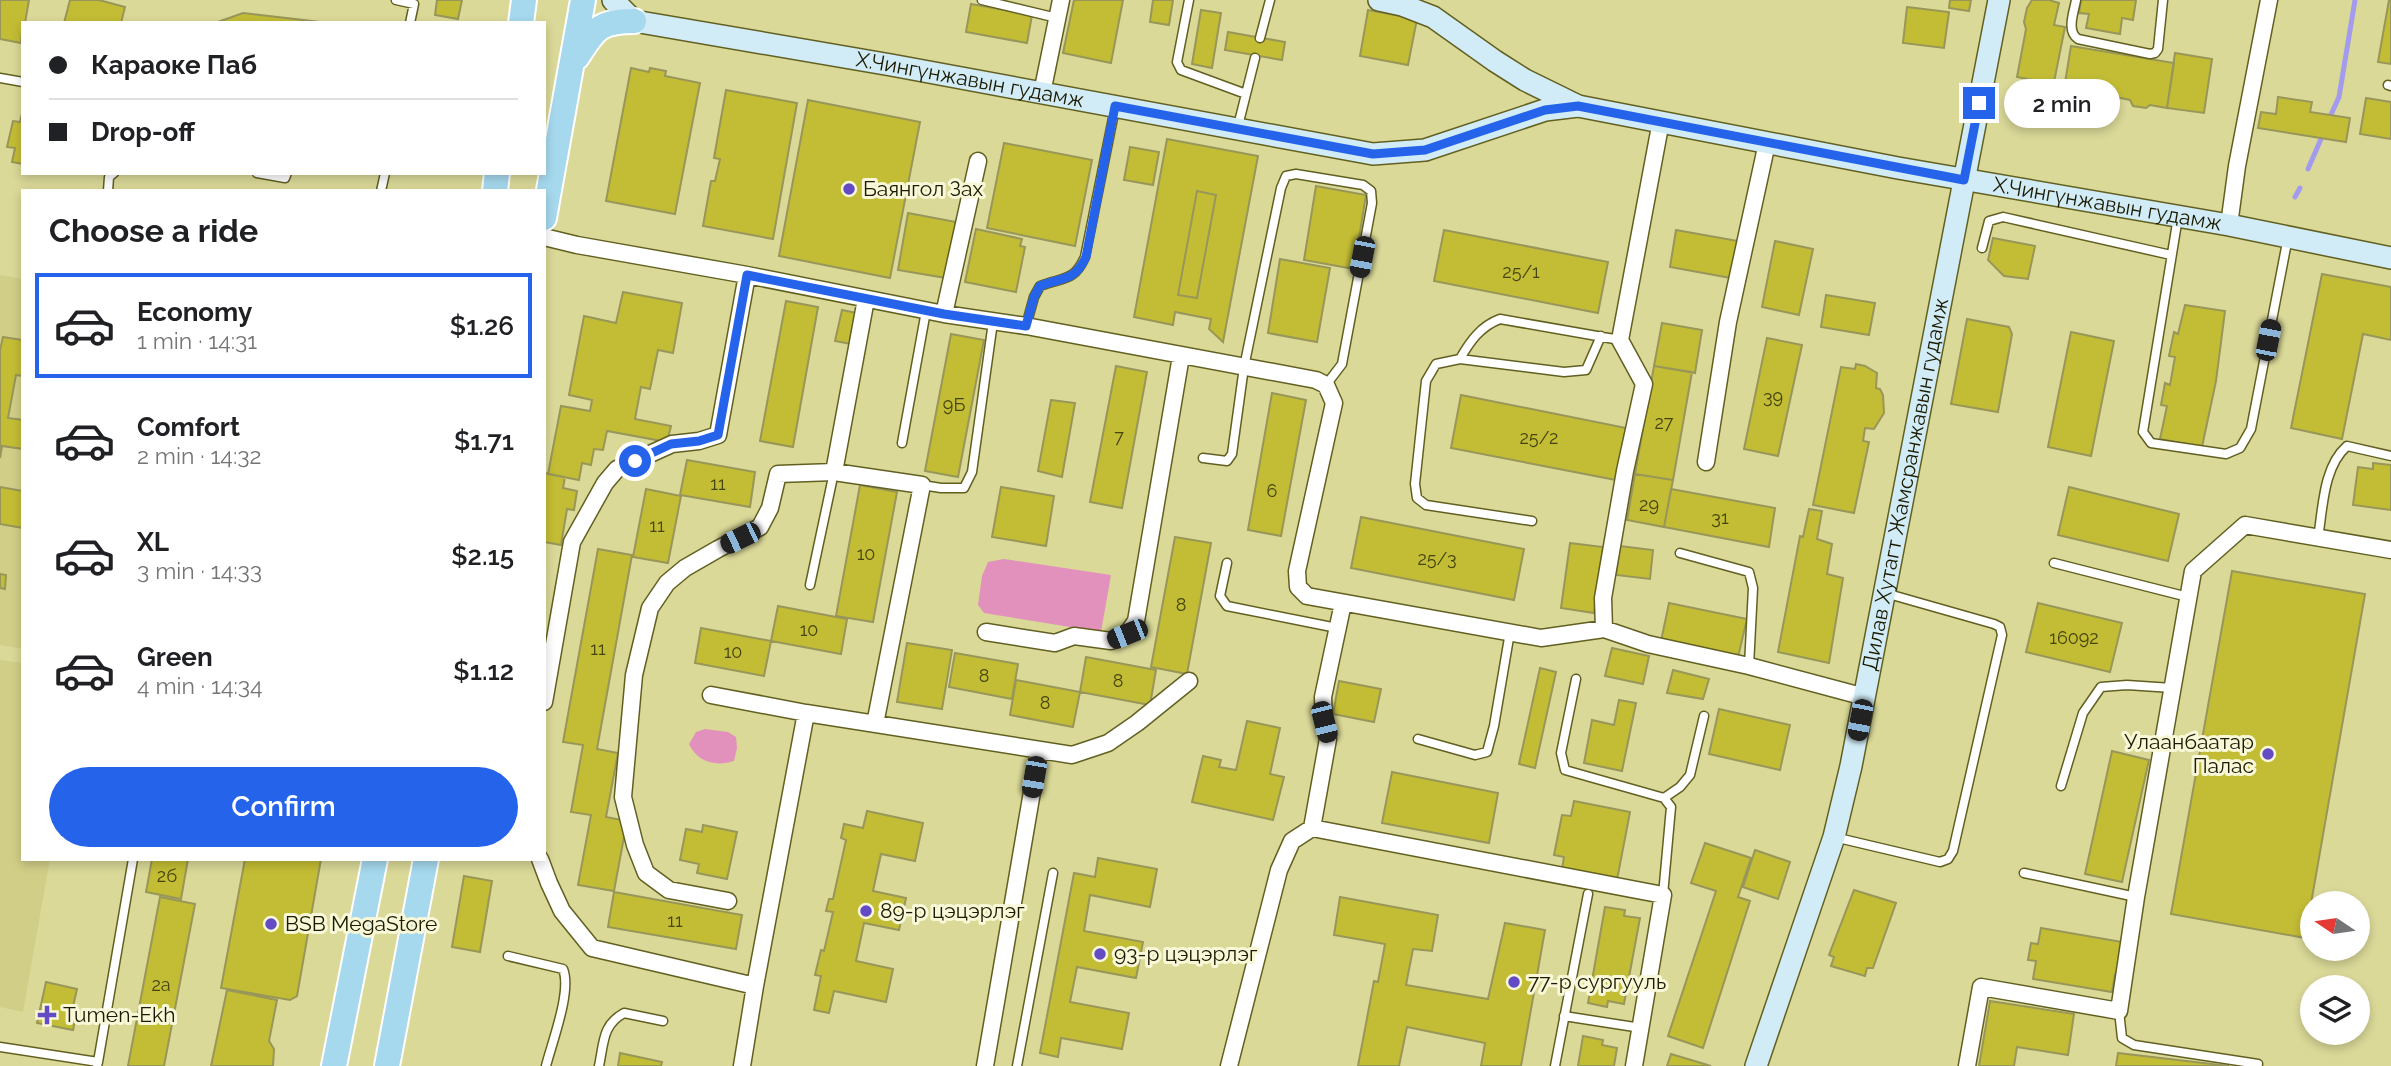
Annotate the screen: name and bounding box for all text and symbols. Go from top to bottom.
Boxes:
street label: Х.Чингүнжавын гудамж [854,46,1086,112]
text: Караоке Паб [91,50,257,80]
callout: 2 min [2004,78,2119,128]
route end [1963,87,1995,119]
text: 2 min [2033,90,2091,117]
text: Drop-off [91,117,195,147]
street label: Х.Чингүнжавын гудамж [1991,172,2224,236]
place label: Баянгол Зах [863,176,983,201]
marker: Баянгол Зах [841,181,857,197]
text: Choose a ride [49,212,258,249]
car [1348,234,1377,280]
house number: 25/1 [1502,261,1540,282]
icon: car [53,294,116,357]
street label: Дилав Хутагт Жамсранжавын гудамж [1857,295,1953,673]
text: Economy [137,297,252,327]
text: $1.26 [450,311,514,341]
car [2254,317,2283,363]
text: 1 min · 14:31 [137,327,257,354]
house number: 39 [1763,386,1783,407]
house number: 9Б [943,394,965,415]
icon: car [53,409,116,472]
text: Comfort [137,412,240,442]
house number: 27 [1654,412,1674,433]
text: $1.71 [454,426,514,456]
house number: 7 [1114,426,1124,447]
house number: 25/2 [1519,427,1559,448]
text: 2 min · 14:32 [137,442,261,469]
route start [619,445,651,477]
house number: 11 [710,473,726,494]
house number: 6 [1267,480,1278,501]
house number: 29 [1639,494,1659,515]
house number: 31 [1711,507,1729,528]
house number: 11 [649,515,665,536]
car [717,519,764,557]
icon: car [53,524,116,587]
text: XL [137,527,169,557]
text: $2.15 [451,541,514,571]
house number: 10 [857,543,875,564]
house number: 25/3 [1417,548,1457,569]
text: 3 min · 14:33 [137,557,262,584]
house number: 8 [1176,594,1186,615]
car [1104,616,1151,652]
house number: 10 [800,619,818,640]
house number: 16092 [2049,627,2099,648]
house number: 11 [590,638,606,659]
icon: car [53,639,116,702]
house number: 10 [724,641,742,662]
text: Green [137,642,213,672]
text: $1.12 [453,656,514,686]
house number: 8 [979,665,989,686]
house number: 8 [1113,670,1123,691]
text: 4 min · 14:34 [137,672,263,699]
house number: 8 [1040,692,1050,713]
car [1846,697,1875,743]
car [1309,699,1340,745]
place label: Улаанбаатар Палас [2124,729,2254,778]
marker: Улаанбаатар Палас [2260,746,2276,762]
car [1021,754,1048,800]
button: Confirm [49,767,518,847]
house number: 2б [157,865,177,886]
north arrow [2300,891,2370,961]
map controls [2300,891,2370,1045]
place label: 89-р цэцэрлэг [880,898,1025,923]
marker: 89-р цэцэрлэг [858,903,874,919]
house number: 11 [667,910,683,931]
place label: BSB MegaStore [285,911,437,936]
marker: BSB MegaStore [263,916,279,932]
place label: 93-р цэцэрлэг [1114,941,1258,966]
marker: 93-р цэцэрлэг [1092,946,1108,962]
place label: 77-р сургууль [1528,969,1666,994]
house number: 2а [151,974,171,995]
marker: 77-р сургууль [1506,974,1522,990]
button: layers [2300,975,2370,1045]
place label: Tumen-Ekh [63,1002,175,1027]
marker: Tumen-Ekh [37,1005,57,1025]

